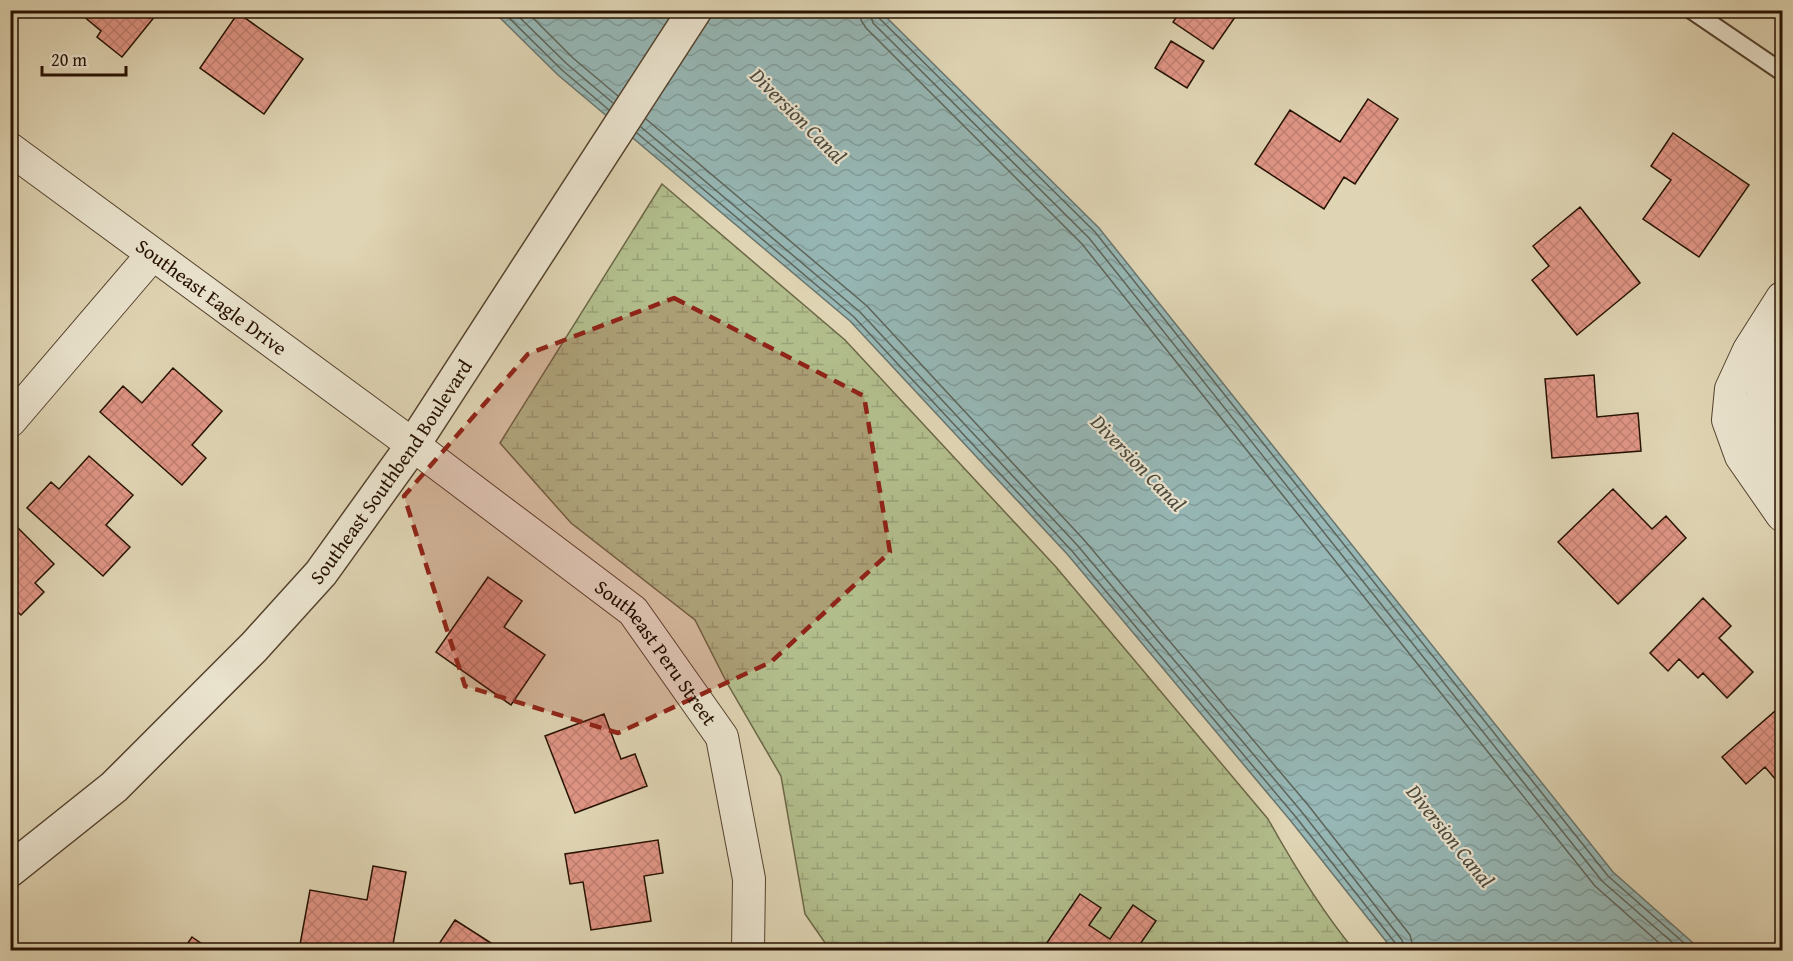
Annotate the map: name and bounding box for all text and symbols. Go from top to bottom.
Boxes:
scale bar [42,39,126,77]
text: 20 m [51,46,87,73]
water label: Diversion Canal [742,60,854,171]
street label: Southeast Eagle Drive [130,231,293,362]
street label: Southeast Southbend Boulevard [303,353,479,590]
water label: Diversion Canal [1083,406,1193,518]
street label: Southeast Peru Street [589,572,724,731]
water label: Diversion Canal [1398,777,1502,894]

